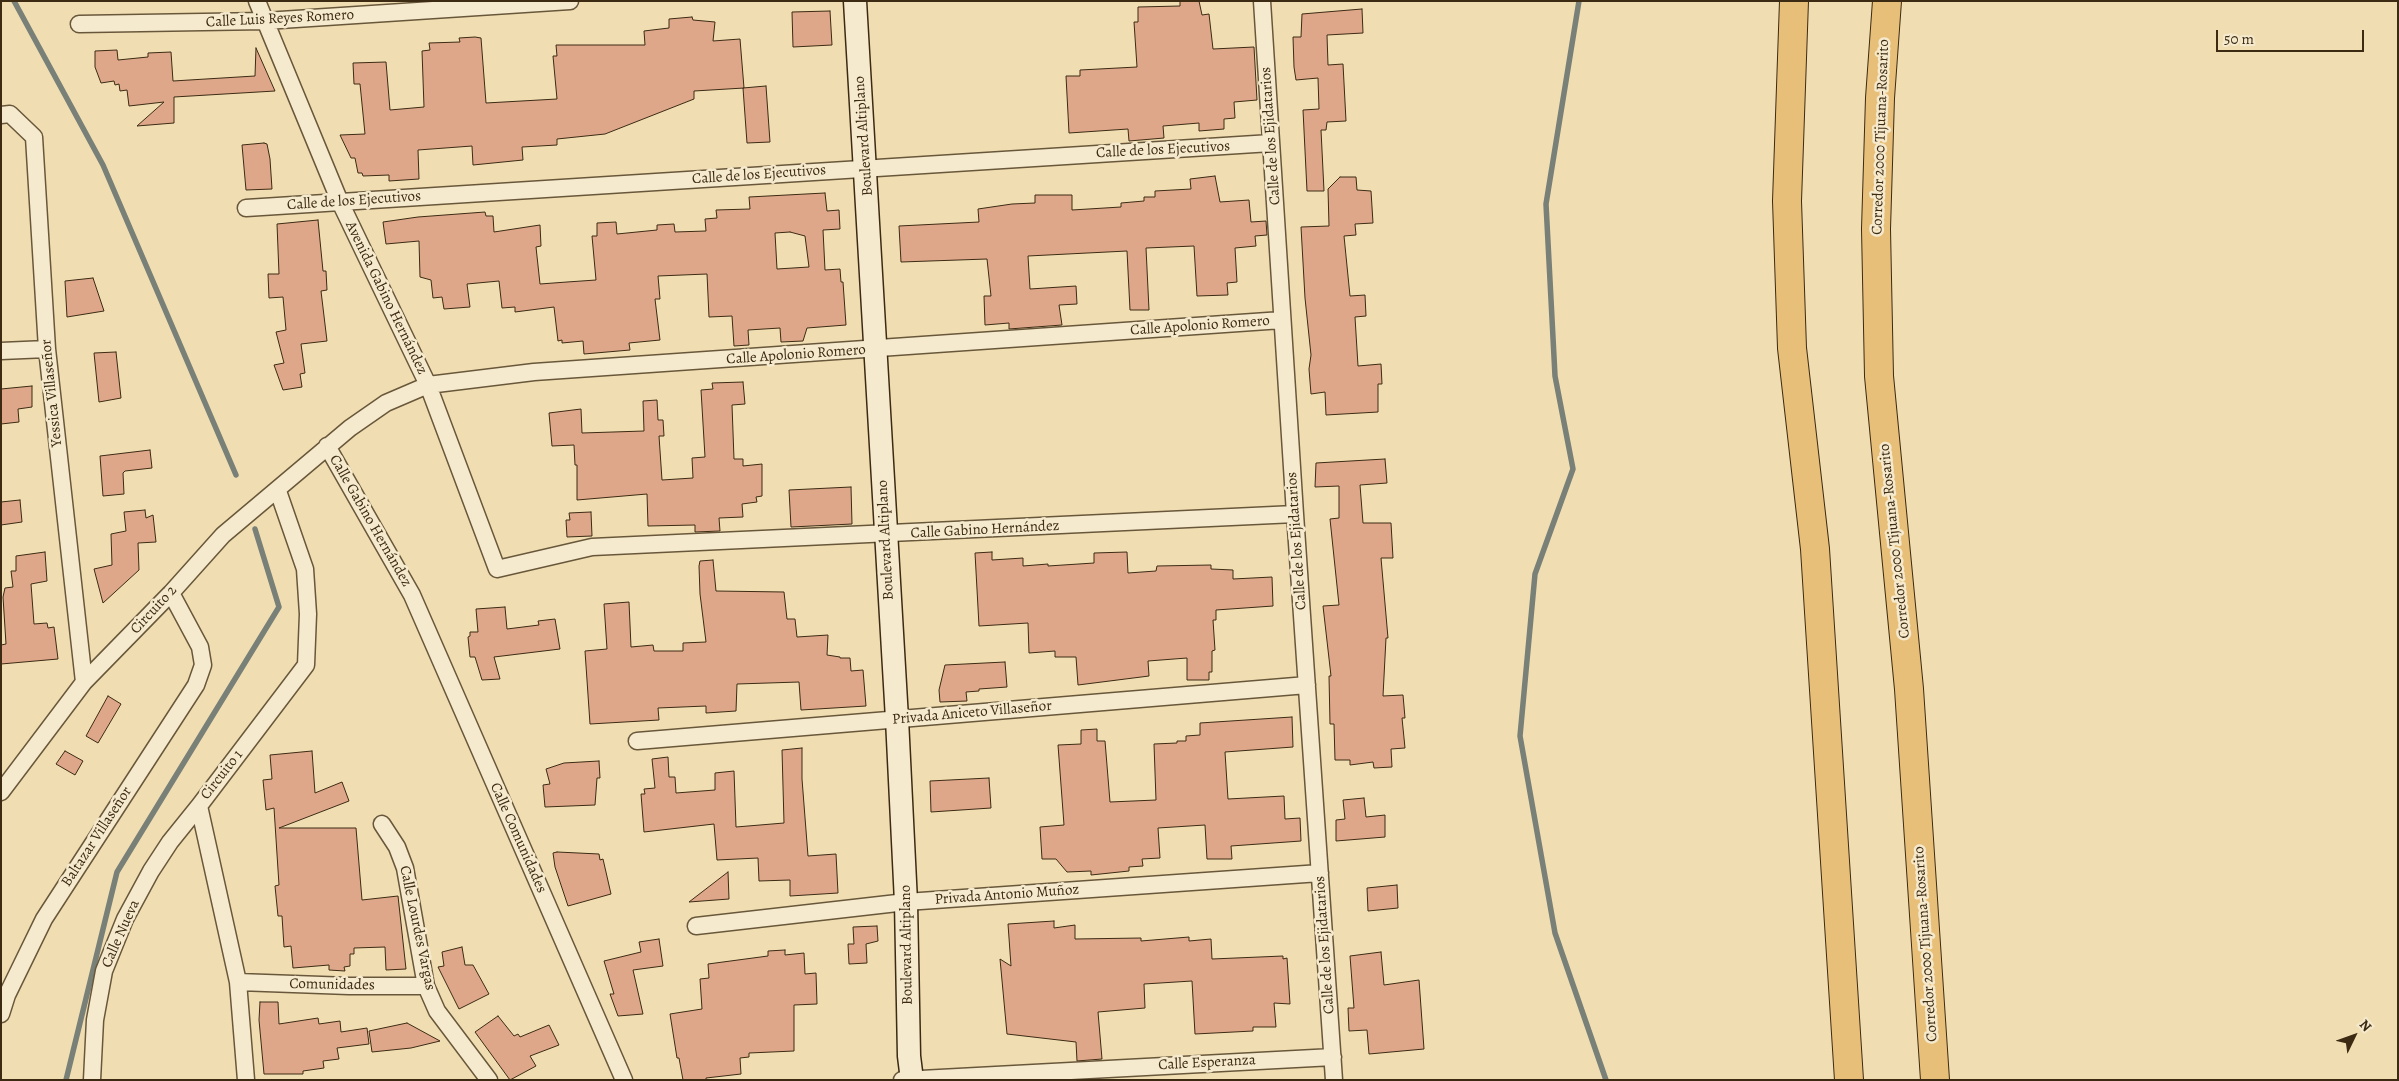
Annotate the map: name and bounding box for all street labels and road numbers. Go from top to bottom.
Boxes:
street label: Calle Luis Reyes Romero [205,6,355,32]
street label: Corredor 2000 Tijuana-Rosarito [1869,39,1893,235]
street label: Calle de los Ejidatarios [1257,66,1285,206]
street label: Boulevard Altiplano [851,75,877,197]
street label: Calle de los Ejecutivos [1096,138,1230,162]
street label: Calle de los Ejecutivos [691,161,827,189]
street label: Calle de los Ejecutivos [286,187,422,215]
street label: Avenida Gabino Hernández [341,219,431,377]
street label: Calle Apolonio Romero [1130,312,1270,340]
street label: Yessica Villaseñor [37,338,67,448]
street label: Calle Apolonio Romero [726,341,866,369]
street label: Corredor 2000 Tijuana-Rosarito [1876,443,1914,639]
street label: Calle Gabino Hernández [325,452,415,590]
street label: Calle de los Ejidatarios [1283,471,1311,611]
street label: Boulevard Altiplano [874,479,898,601]
street label: Calle Gabino Hernández [910,517,1060,543]
street label: Circuito 2 [127,582,181,638]
street label: Privada Aniceto Villaseñor [891,697,1053,729]
street label: Circuito 1 [197,747,247,803]
street label: Calle Comunidades [486,780,550,896]
street label: Baltazar Villaseñor [58,784,136,890]
street label: Corredor 2000 Tijuana-Rosarito [1910,846,1942,1042]
street label: Calle Lourdes Vargas [395,864,439,992]
street label: Calle de los Ejidatarios [1311,875,1339,1015]
street label: Privada Antonio Muñoz [934,881,1080,909]
street label: Boulevard Altiplano [897,885,917,1005]
street label: Calle Nueva [98,897,144,971]
street label: Comunidades [289,975,375,995]
street label: Calle Esperanza [1158,1051,1256,1075]

